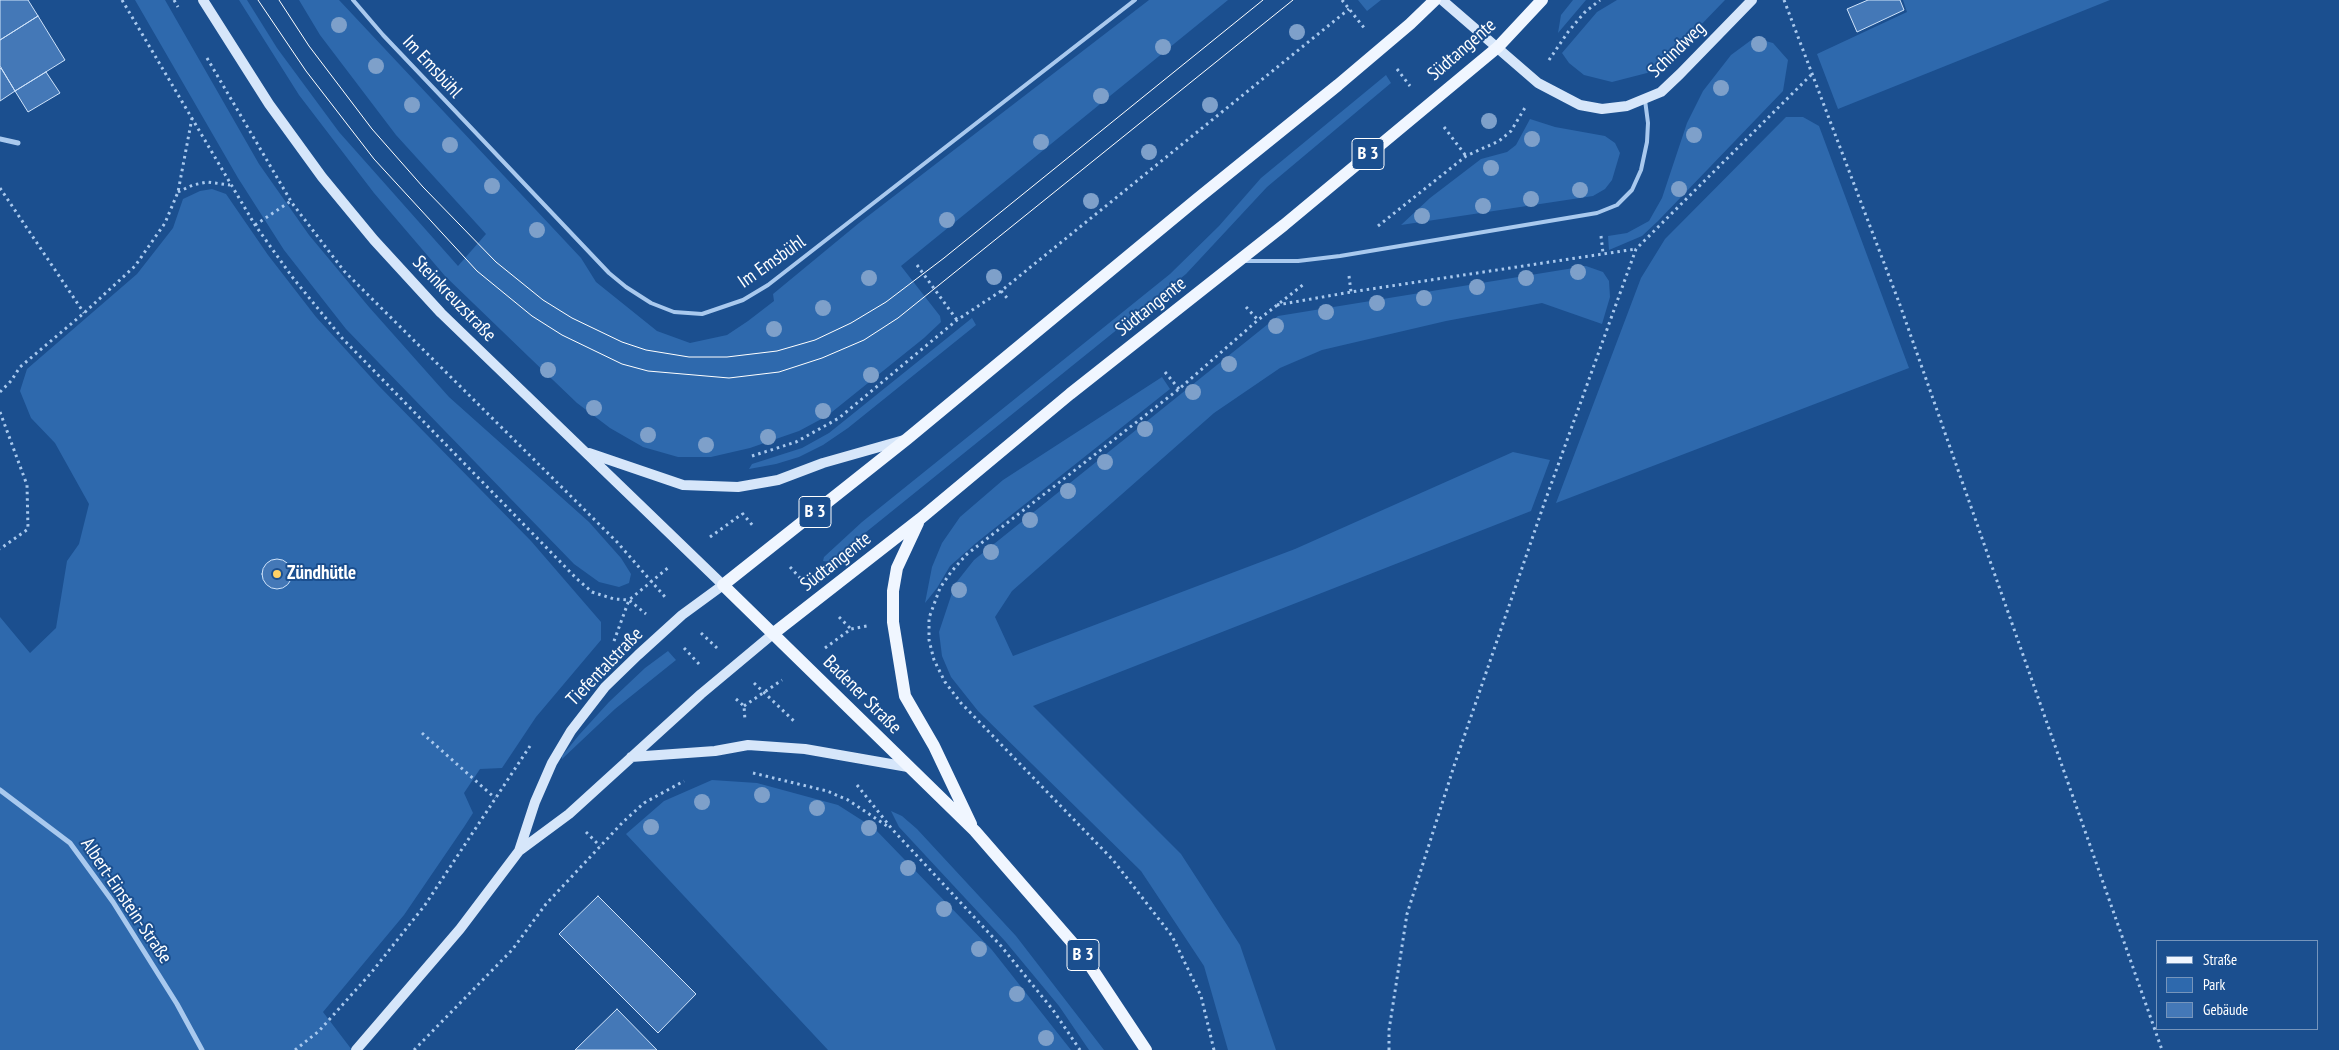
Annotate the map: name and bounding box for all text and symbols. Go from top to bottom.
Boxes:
street label: Südtangente [1423,14,1501,86]
street label: Schindweg [1644,17,1710,83]
street label: Im Emsbühl [397,31,467,103]
road number: B 3 [1352,138,1384,170]
street label: Im Emsbühl [734,231,810,293]
street label: Steinkreuzstraße [407,251,501,347]
street label: Südtangente [1111,272,1191,342]
road number: B 3 [799,497,831,528]
street label: Südtangente [796,527,876,597]
place label: Zündhütle [287,563,356,585]
marker: Zündhütle [271,568,283,580]
street label: Tiefentalstraße [562,623,648,711]
street label: Badener Straße [818,651,906,739]
street label: Albert-Einstein-Straße [76,834,176,968]
road number: B 3 [1067,940,1099,970]
legend [2156,940,2319,1030]
text: Straße [2203,950,2237,969]
text: Park [2203,975,2225,994]
text: Gebäude [2203,1000,2248,1019]

